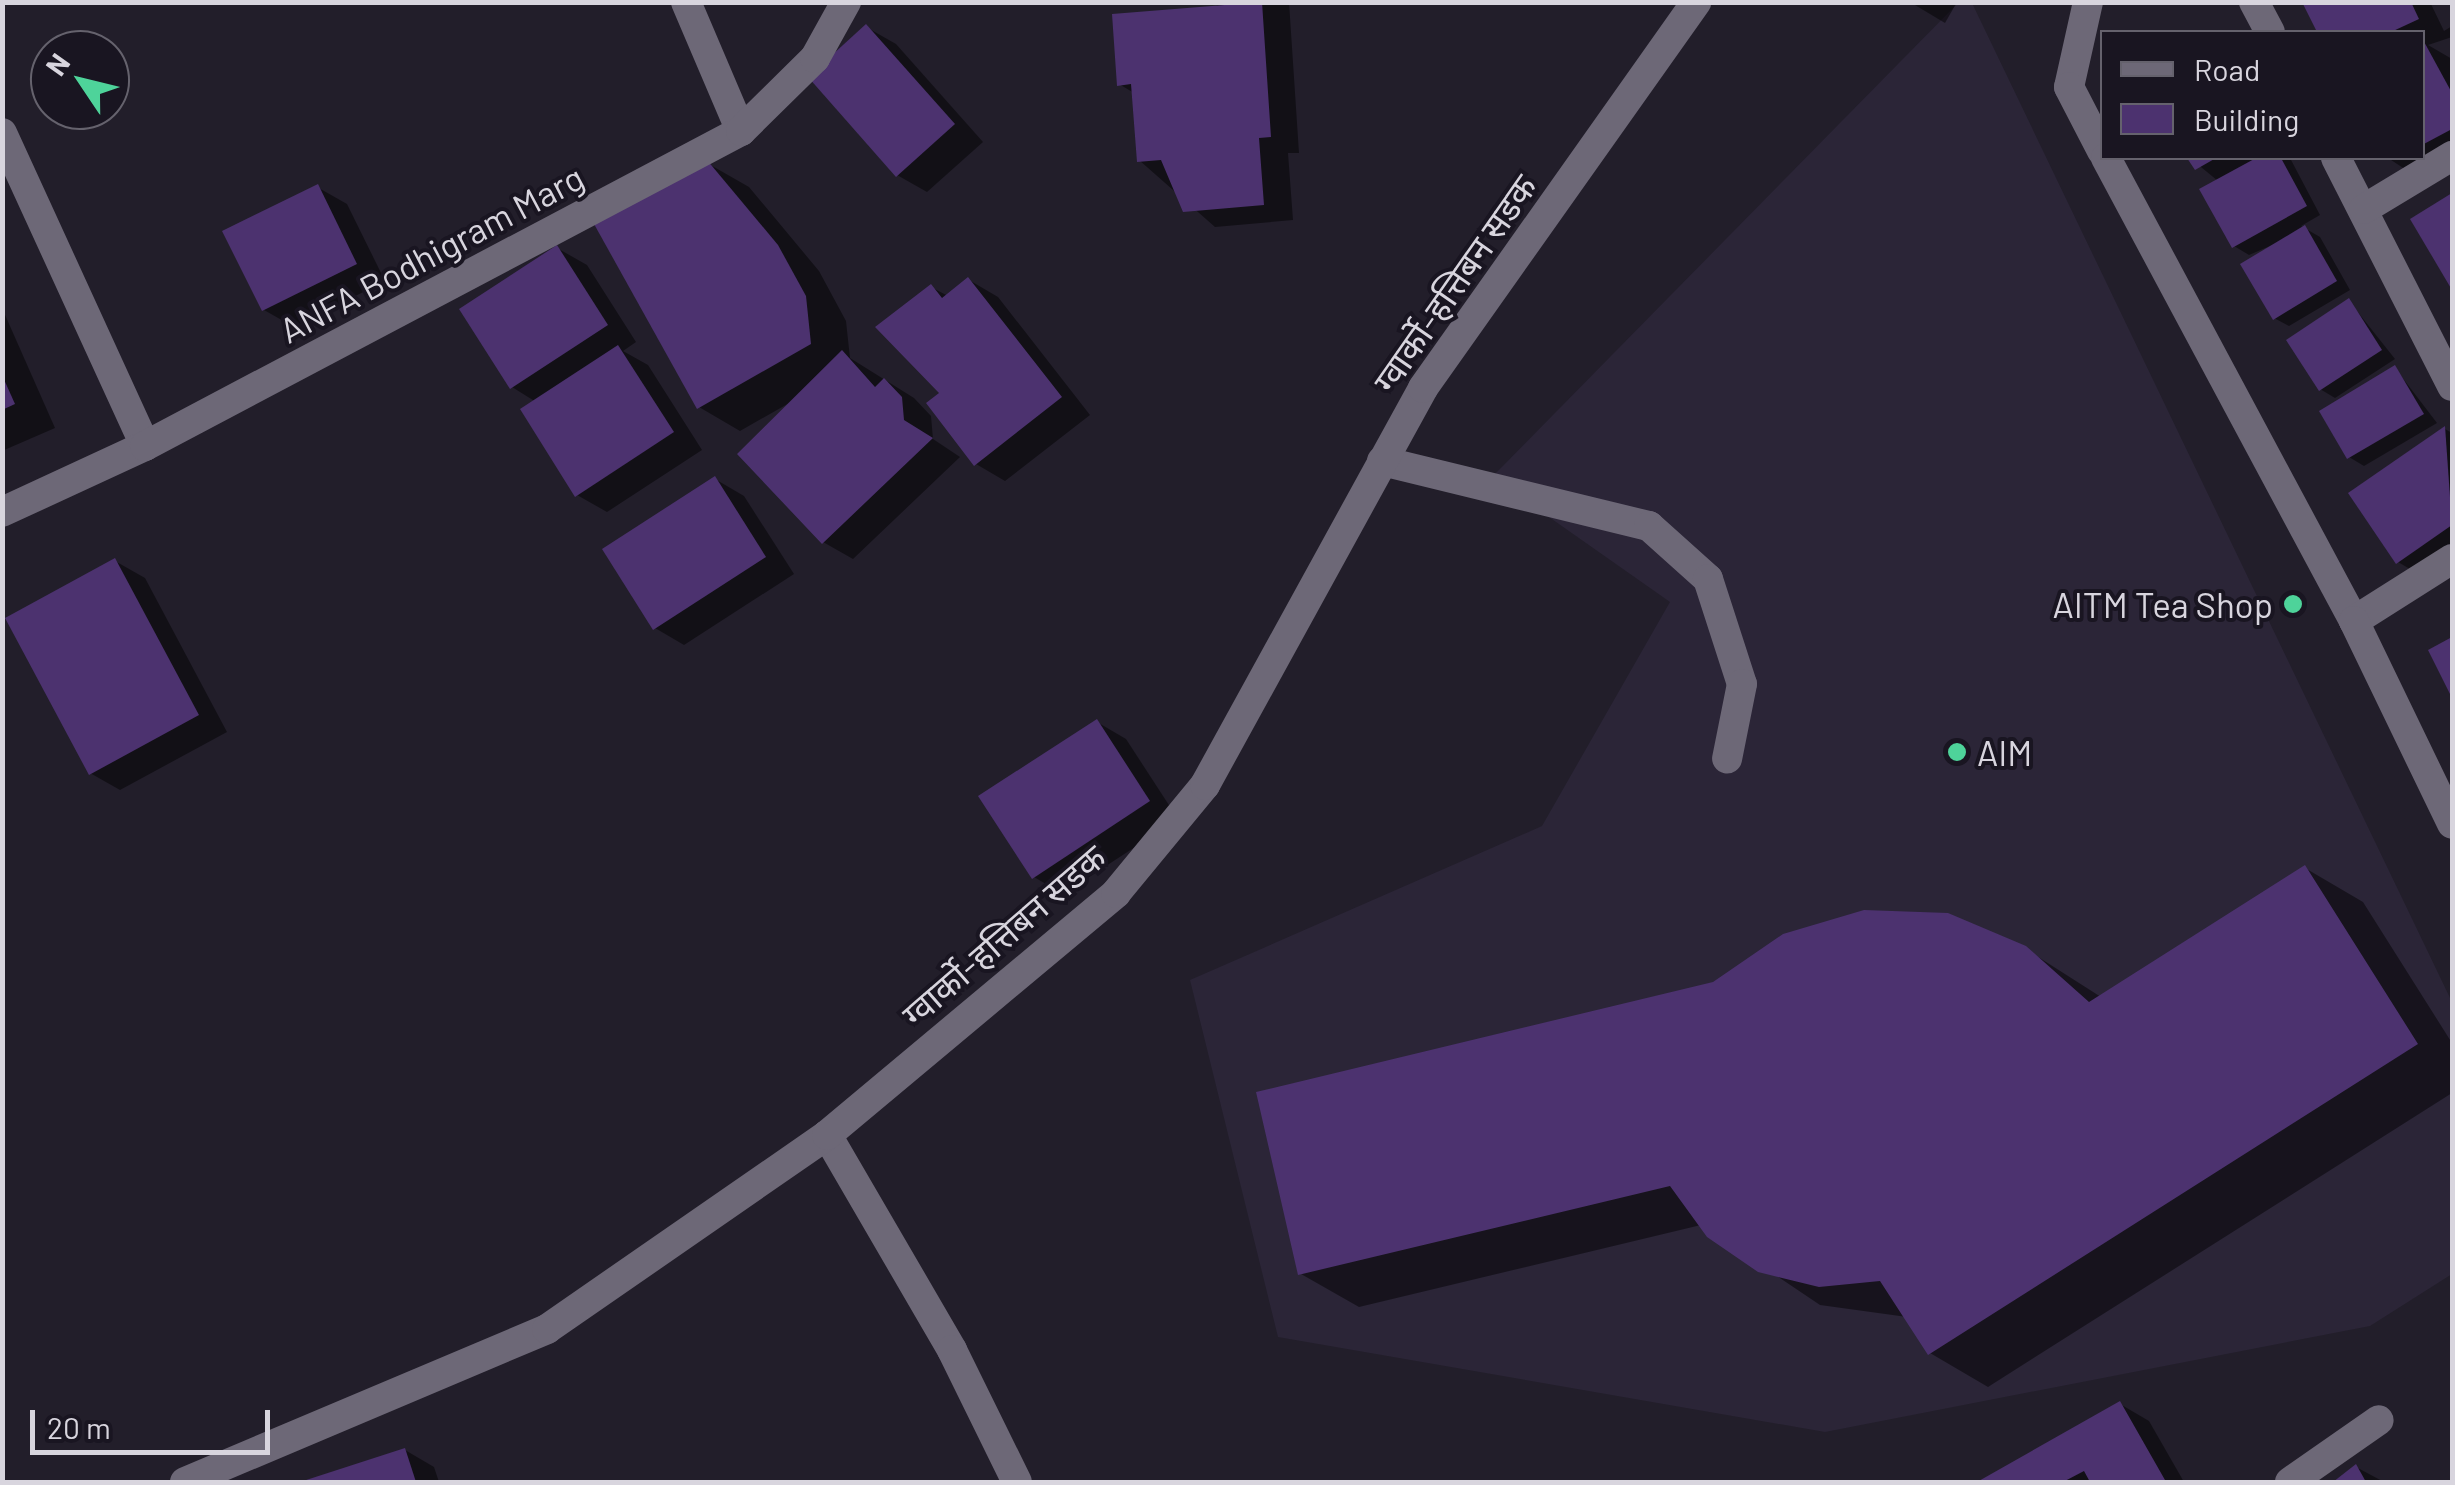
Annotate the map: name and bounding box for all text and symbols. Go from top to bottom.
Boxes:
north arrow [30,30,130,130]
legend [2100,30,2425,160]
text: N [38,47,76,81]
text: Road [2194,51,2260,87]
text: Building [2194,101,2299,137]
street label: ANFA Bodhigram Marg [272,155,590,351]
street label: ग्वार्को-हत्तिबन सडक [1363,166,1545,400]
place label: AITM Tea Shop [2052,583,2273,625]
marker: AITM Tea Shop [2282,593,2304,615]
place label: AIM [1977,731,2032,773]
marker: AIM [1946,741,1968,763]
street label: ग्वार्को-हत्तिबन सडक [893,835,1113,1035]
scale bar [35,1390,275,1452]
text: 20 m [47,1409,111,1445]

